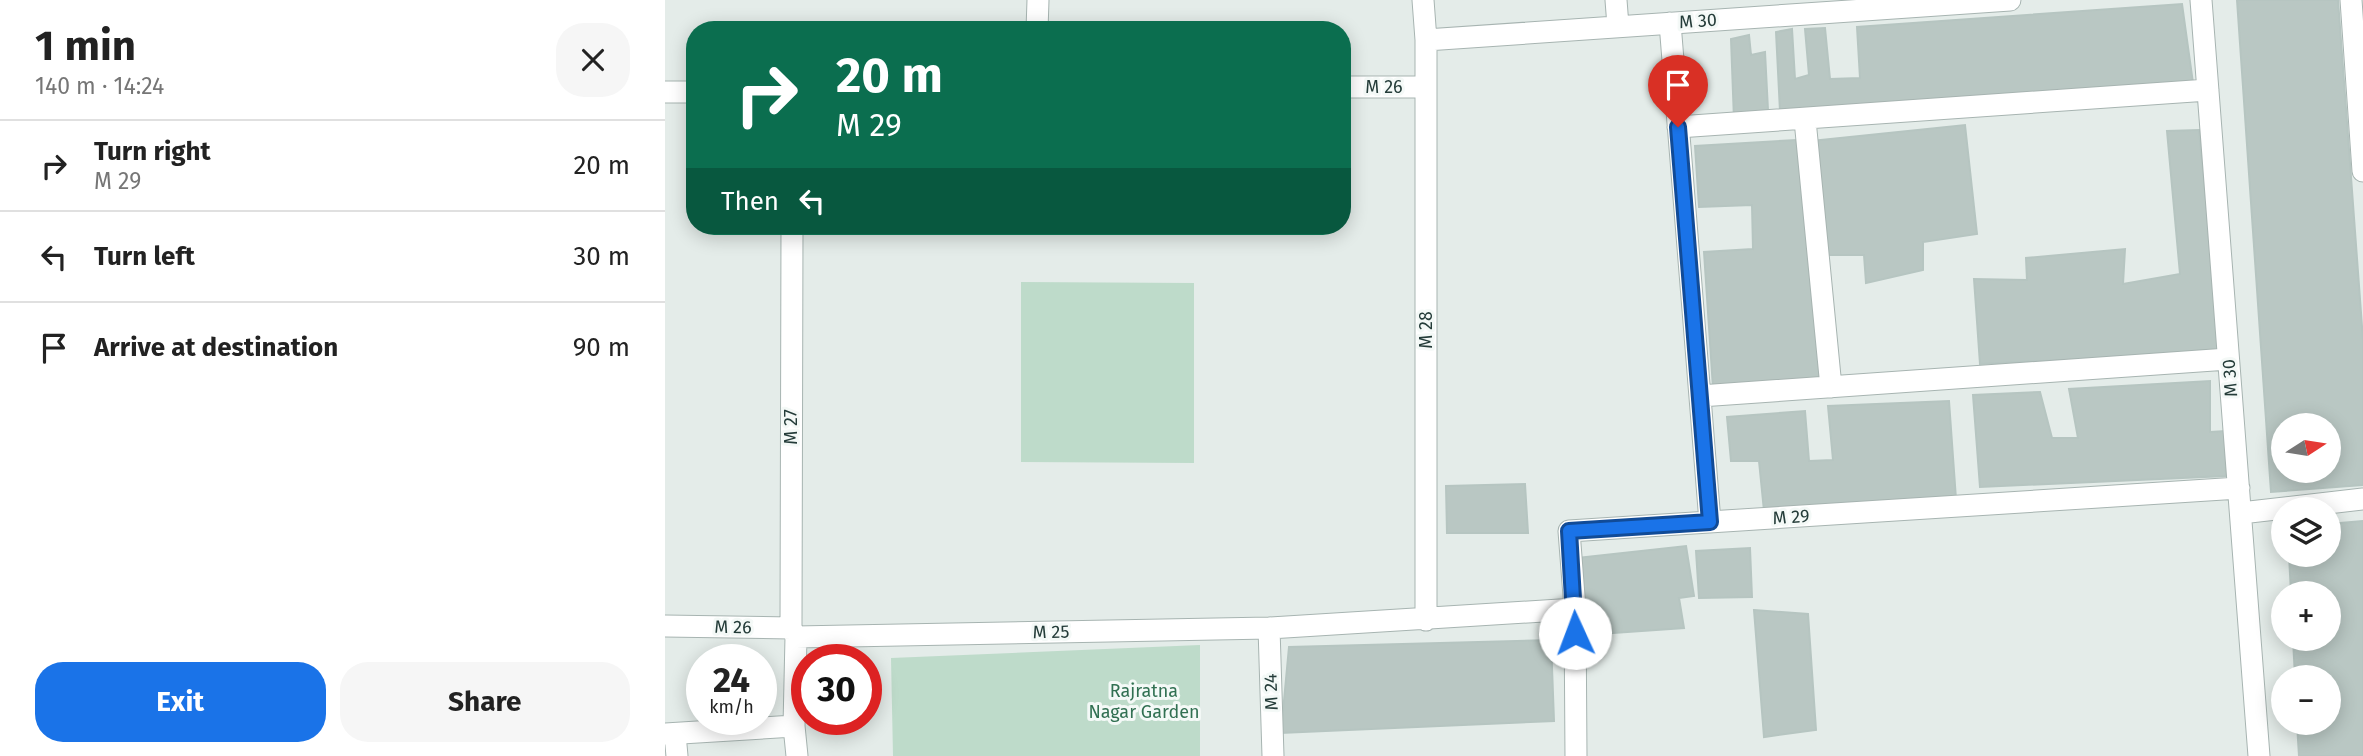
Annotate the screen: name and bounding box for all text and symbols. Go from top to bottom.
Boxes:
street label: M 30 [1678,9,1718,33]
text: 1 min [35,21,136,71]
button: close [556,23,630,97]
text: 20 m [836,46,943,105]
icon: right [721,49,812,140]
pin [1648,55,1708,127]
icon: arrive [1659,66,1697,104]
text: 140 m · 14:24 [35,72,164,100]
street label: M 26 [1365,76,1403,98]
text: M 29 [836,106,902,144]
text: Turn right [94,136,211,167]
icon: right [35,147,73,185]
text: 20 m [573,150,630,181]
text: M 29 [94,167,141,195]
icon: left [793,182,831,220]
text: Then [721,186,779,217]
icon: left [35,238,73,276]
text: Turn left [94,241,195,272]
text: 30 m [573,241,630,272]
street label: M 28 [1415,311,1437,349]
icon: arrive [35,329,73,367]
text: Arrive at destination [94,332,338,363]
text: 90 m [573,332,630,363]
street label: M 30 [2218,358,2242,398]
street label: M 27 [780,409,802,445]
north arrow [2271,413,2341,483]
map controls [2271,413,2341,735]
button: layers [2271,497,2341,567]
street label: M 29 [1772,505,1810,529]
button: + [2271,581,2341,651]
position arrow [1538,596,1612,670]
street label: M 26 [714,616,752,638]
street label: M 25 [1032,621,1070,643]
speed limit sign: 30 [791,644,882,735]
text: 24 [713,659,750,701]
button: Exit [35,662,326,742]
button: Share [340,662,630,742]
button: − [2271,665,2341,735]
street label: M 24 [1259,673,1283,711]
park label: Rajratna Nagar Garden [1088,680,1200,723]
text: km/h [709,696,754,718]

